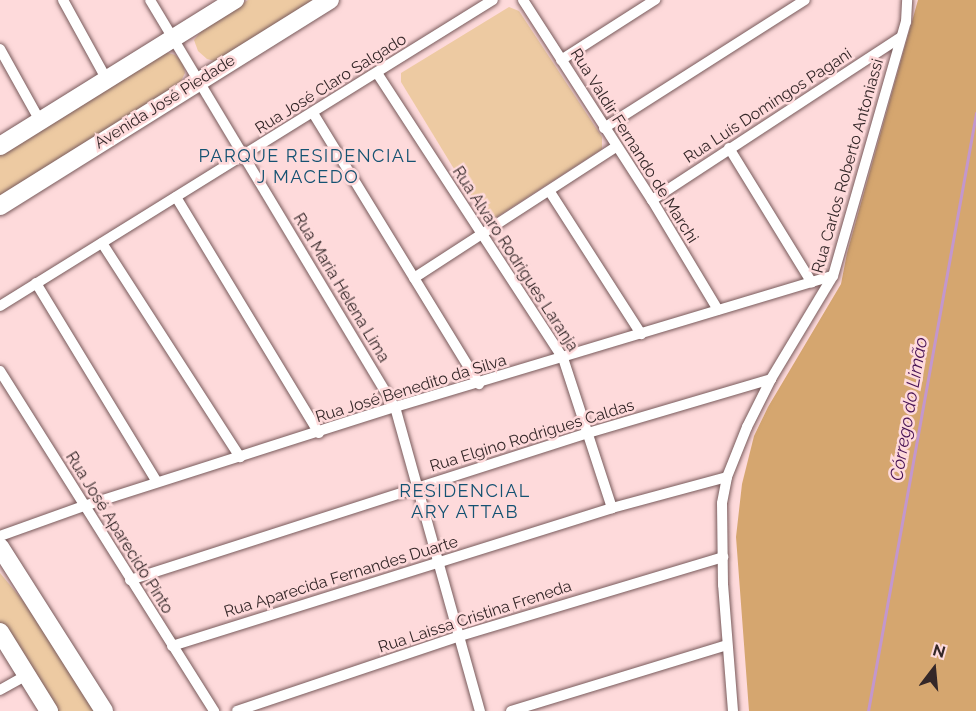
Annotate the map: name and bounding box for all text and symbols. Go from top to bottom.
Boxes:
street label: Rua José Claro Salgado [252,30,410,138]
street label: Rua Luís Domingos Pagani [680,44,856,168]
street label: Rua Valdir Fernando de Marchi [566,45,702,247]
street label: Avenida José Piedade [91,51,239,153]
street label: Rua Carlos Roberto Antoniassi [808,57,888,275]
district label: PARQUE RESIDENCIAL J MACEDO [198,146,418,188]
street label: Rua Alvaro Rodrigues Laranja [448,163,582,355]
street label: Rua Maria Helena Lima [289,210,393,366]
water label: Córrego do Limão [886,335,932,483]
street label: Rua José Benedito da Silva [313,351,509,427]
street label: Rua Elgino Rodrigues Caldas [427,396,637,476]
street label: Rua José Aparecido Pinto [61,448,177,618]
district label: RESIDENCIAL ARY ATTAB [399,481,531,524]
street label: Rua Aparecida Fernandes Duarte [221,532,461,622]
street label: Rua Laissa Cristina Freneda [376,577,574,657]
north arrow [904,639,964,699]
text: N [931,640,948,662]

